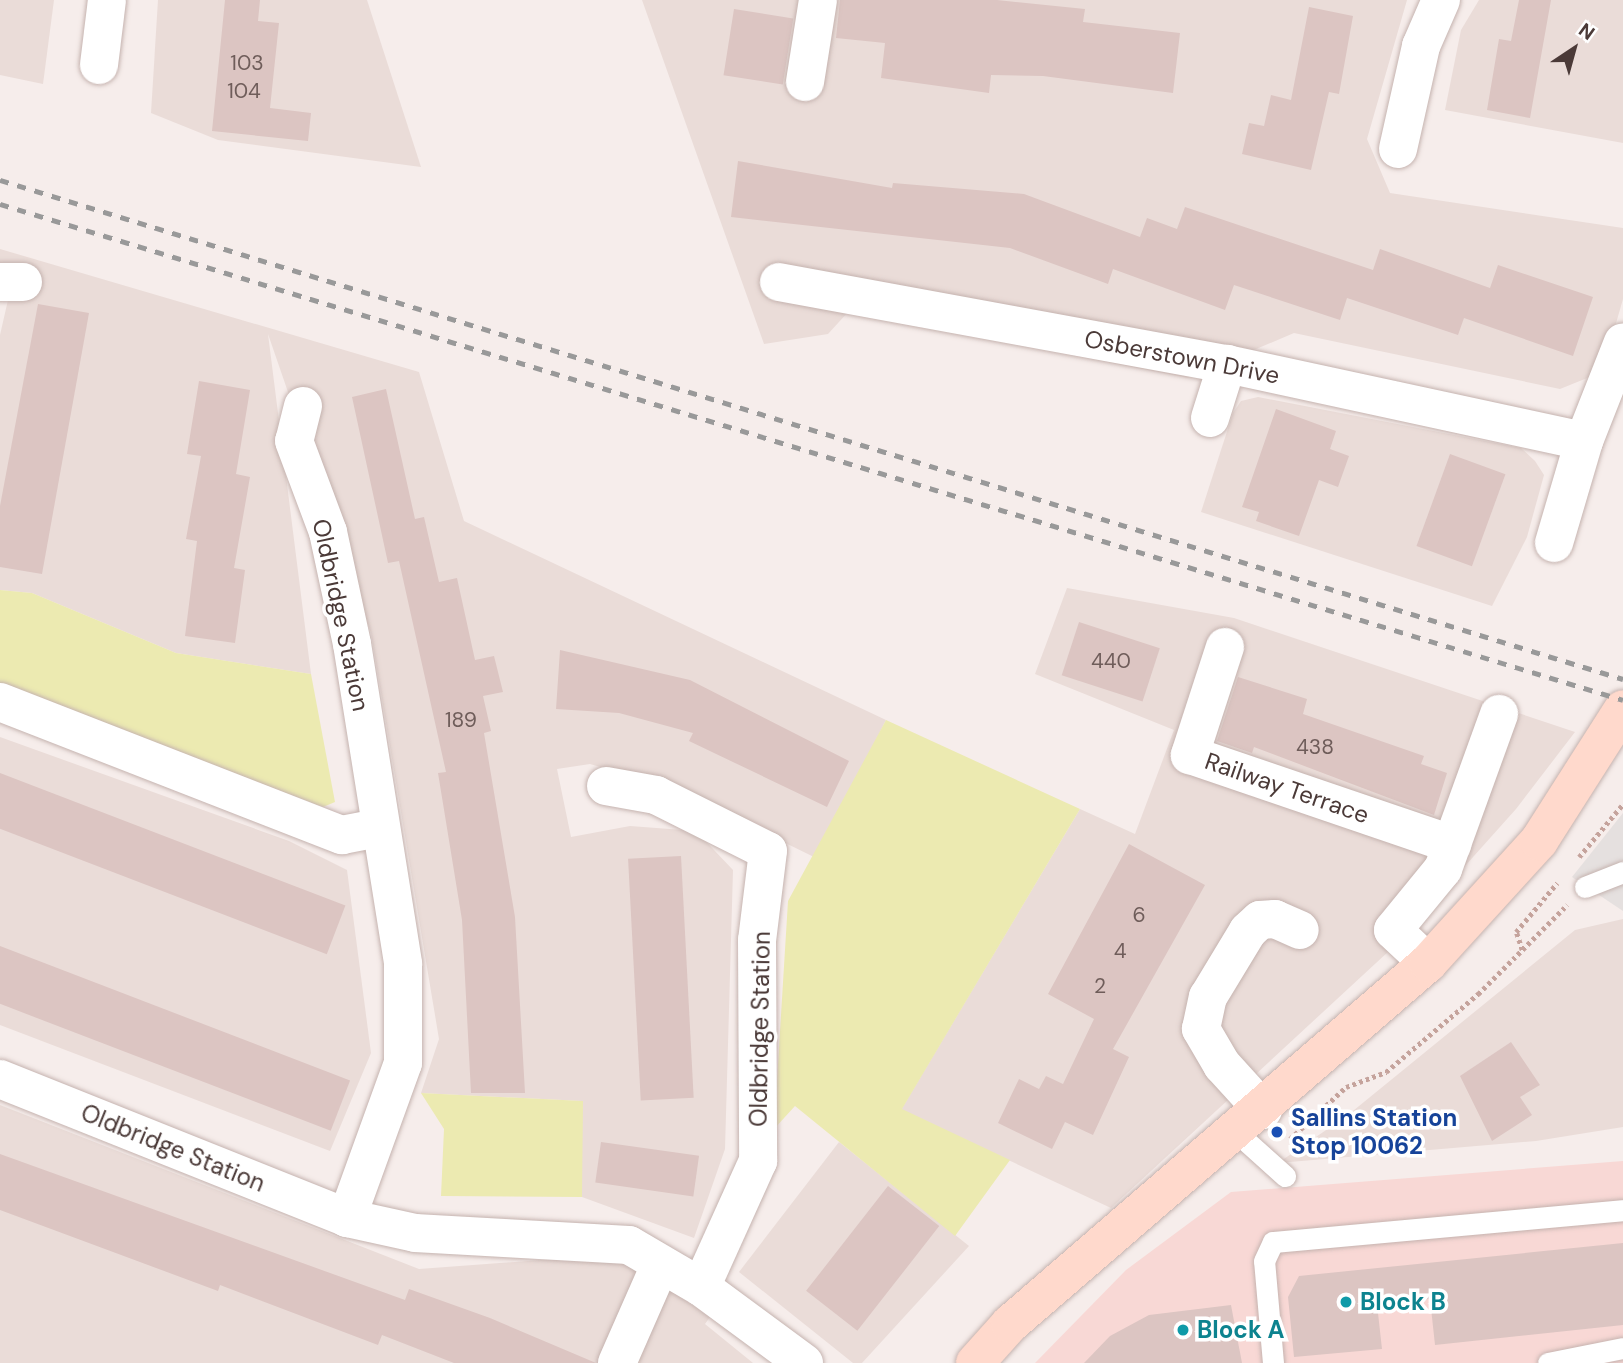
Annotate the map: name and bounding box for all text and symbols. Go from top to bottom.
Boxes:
north arrow [1539,14,1609,84]
text: N [1574,17,1600,46]
house number: 103 [230,50,264,76]
house number: 104 [227,78,261,104]
street label: Osberstown Drive [1082,324,1282,390]
street label: Oldbridge Station [307,516,375,714]
house number: 440 [1091,648,1131,674]
house number: 189 [445,707,477,733]
house number: 438 [1296,734,1334,760]
street label: Railway Terrace [1201,746,1373,830]
house number: 6 [1132,902,1146,928]
street label: Oldbridge Station [744,931,776,1127]
house number: 4 [1114,938,1126,964]
house number: 2 [1094,973,1106,999]
street label: Oldbridge Station [77,1098,269,1198]
place label: Sallins Station Stop 10062 [1291,1104,1457,1160]
marker: Sallins Station Stop 10062 [1269,1124,1285,1140]
place label: Block B [1360,1288,1446,1316]
marker: Block B [1338,1294,1354,1310]
place label: Block A [1197,1316,1284,1344]
marker: Block A [1175,1322,1191,1338]

